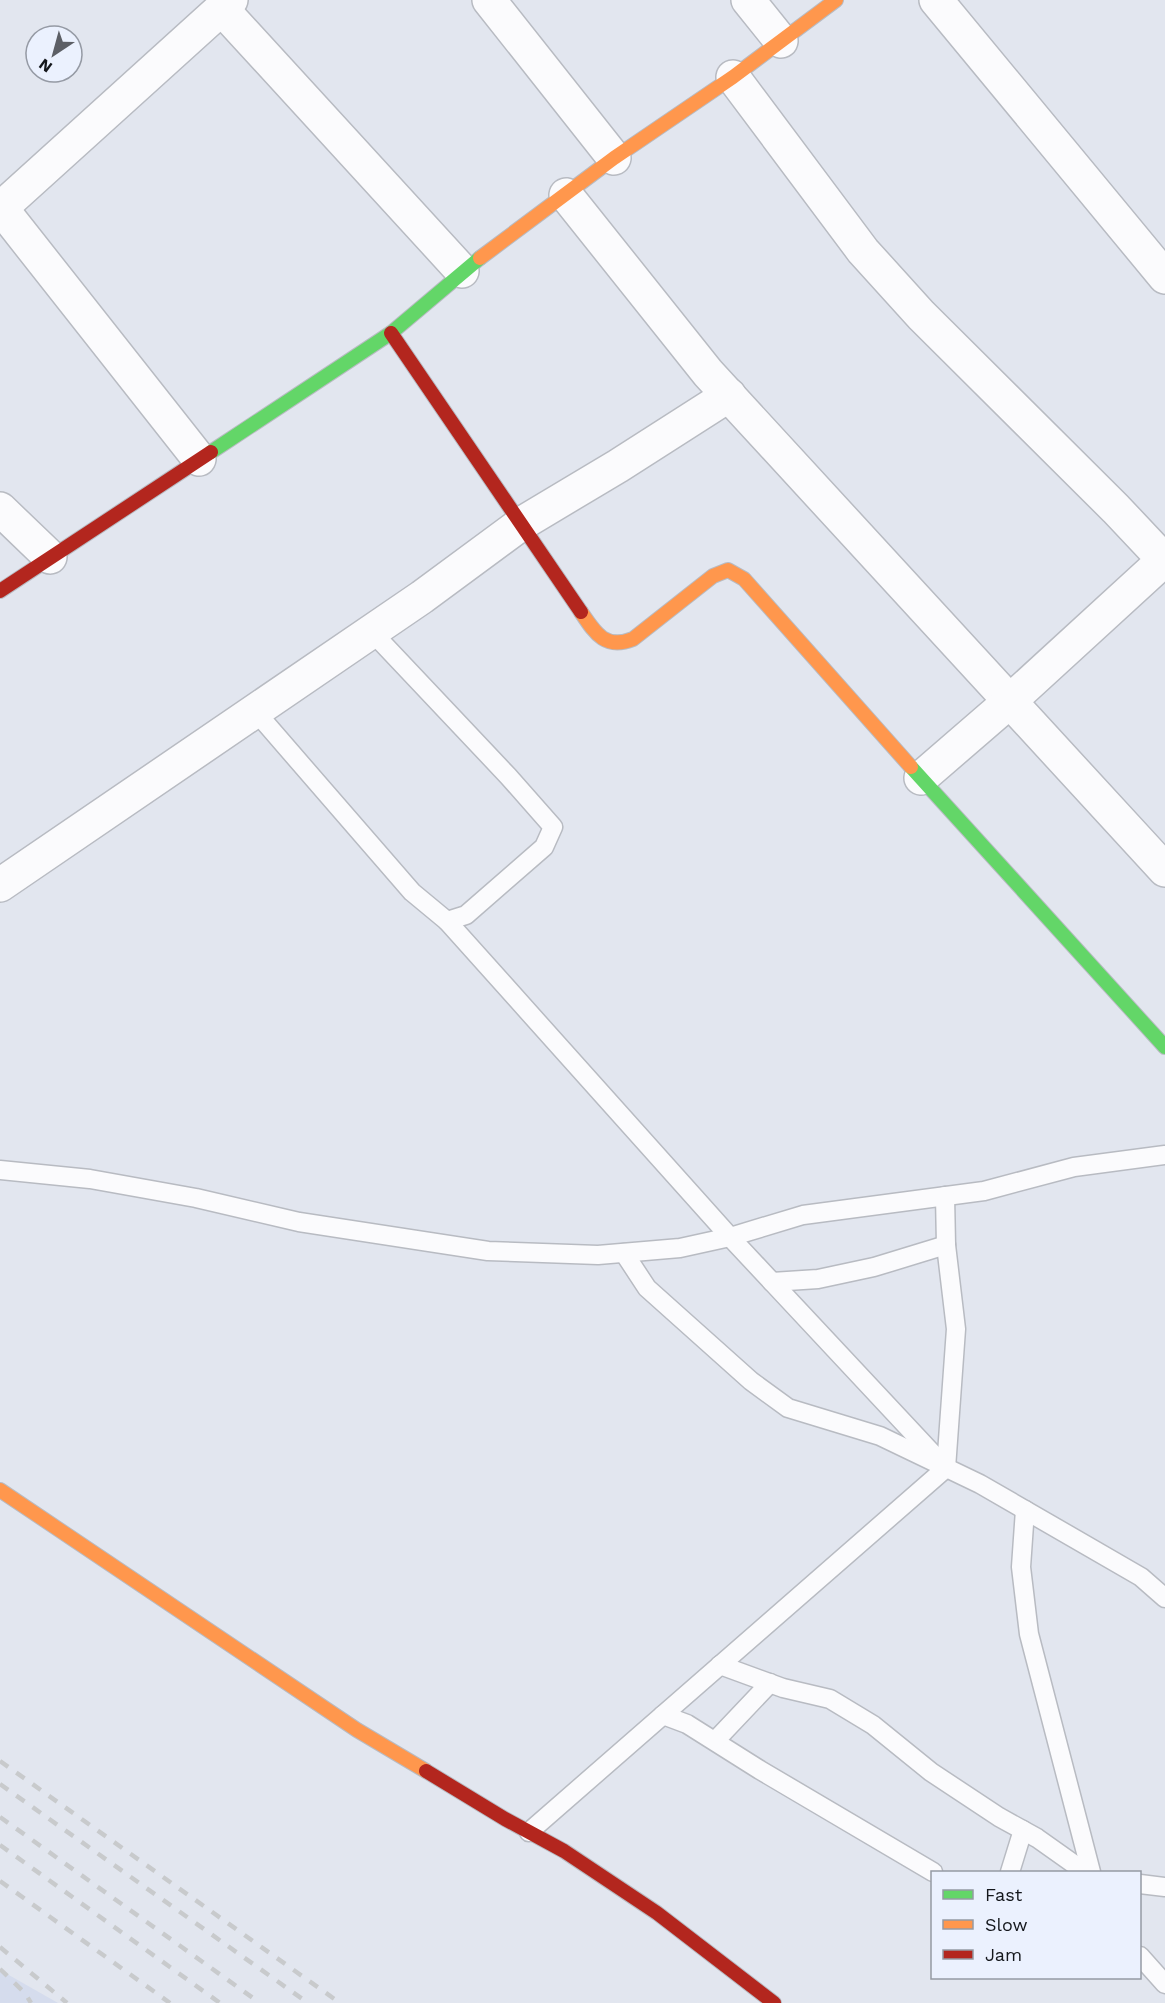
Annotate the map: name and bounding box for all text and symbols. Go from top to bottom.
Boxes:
north arrow [24,24,84,84]
text: N [35,55,56,77]
legend [931,1871,1141,1979]
text: Fast [985,1884,1023,1905]
text: Slow [985,1914,1028,1935]
text: Jam [985,1944,1022,1965]

